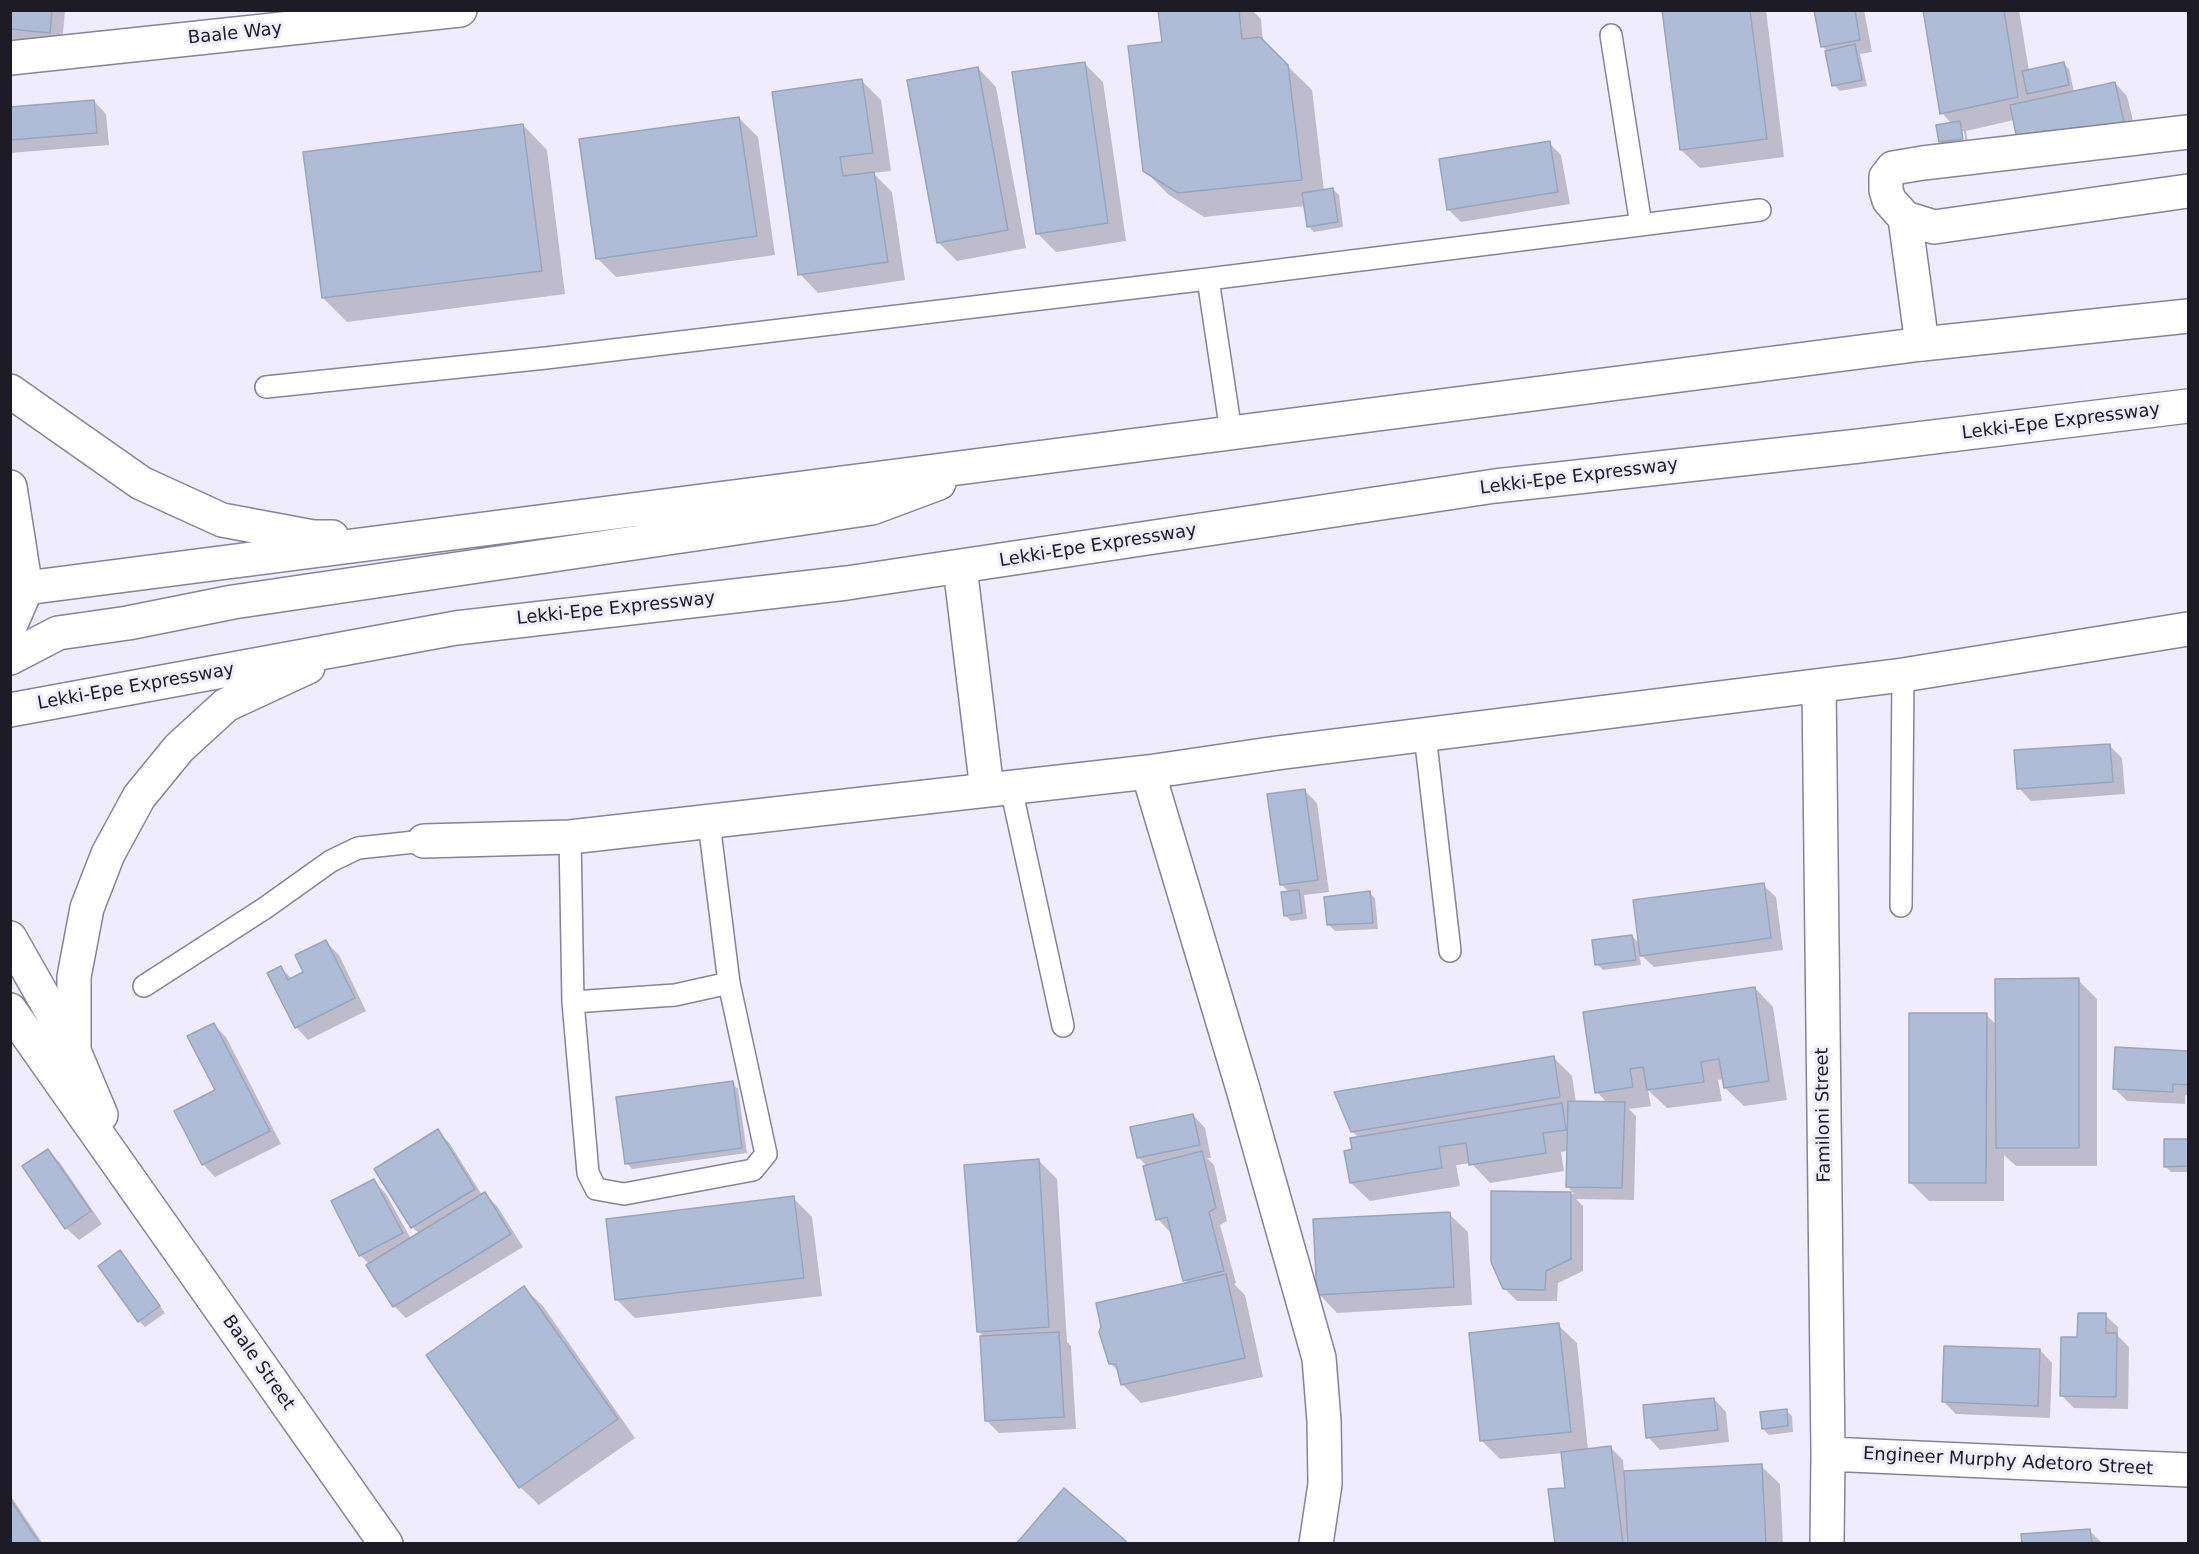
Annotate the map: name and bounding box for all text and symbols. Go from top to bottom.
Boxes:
street label: Baale Way [187,18,283,50]
street label: Lekki-Epe Expressway [1961,399,2161,445]
street label: Lekki-Epe Expressway [1479,454,1679,500]
street label: Lekki-Epe Expressway [998,520,1198,572]
street label: Lekki-Epe Expressway [516,588,716,630]
street label: Lekki-Epe Expressway [36,659,236,715]
street label: Familoni Street [1812,1047,1836,1183]
street label: Baale Street [217,1311,299,1415]
street label: Engineer Murphy Adetoro Street [1862,1444,2154,1480]

